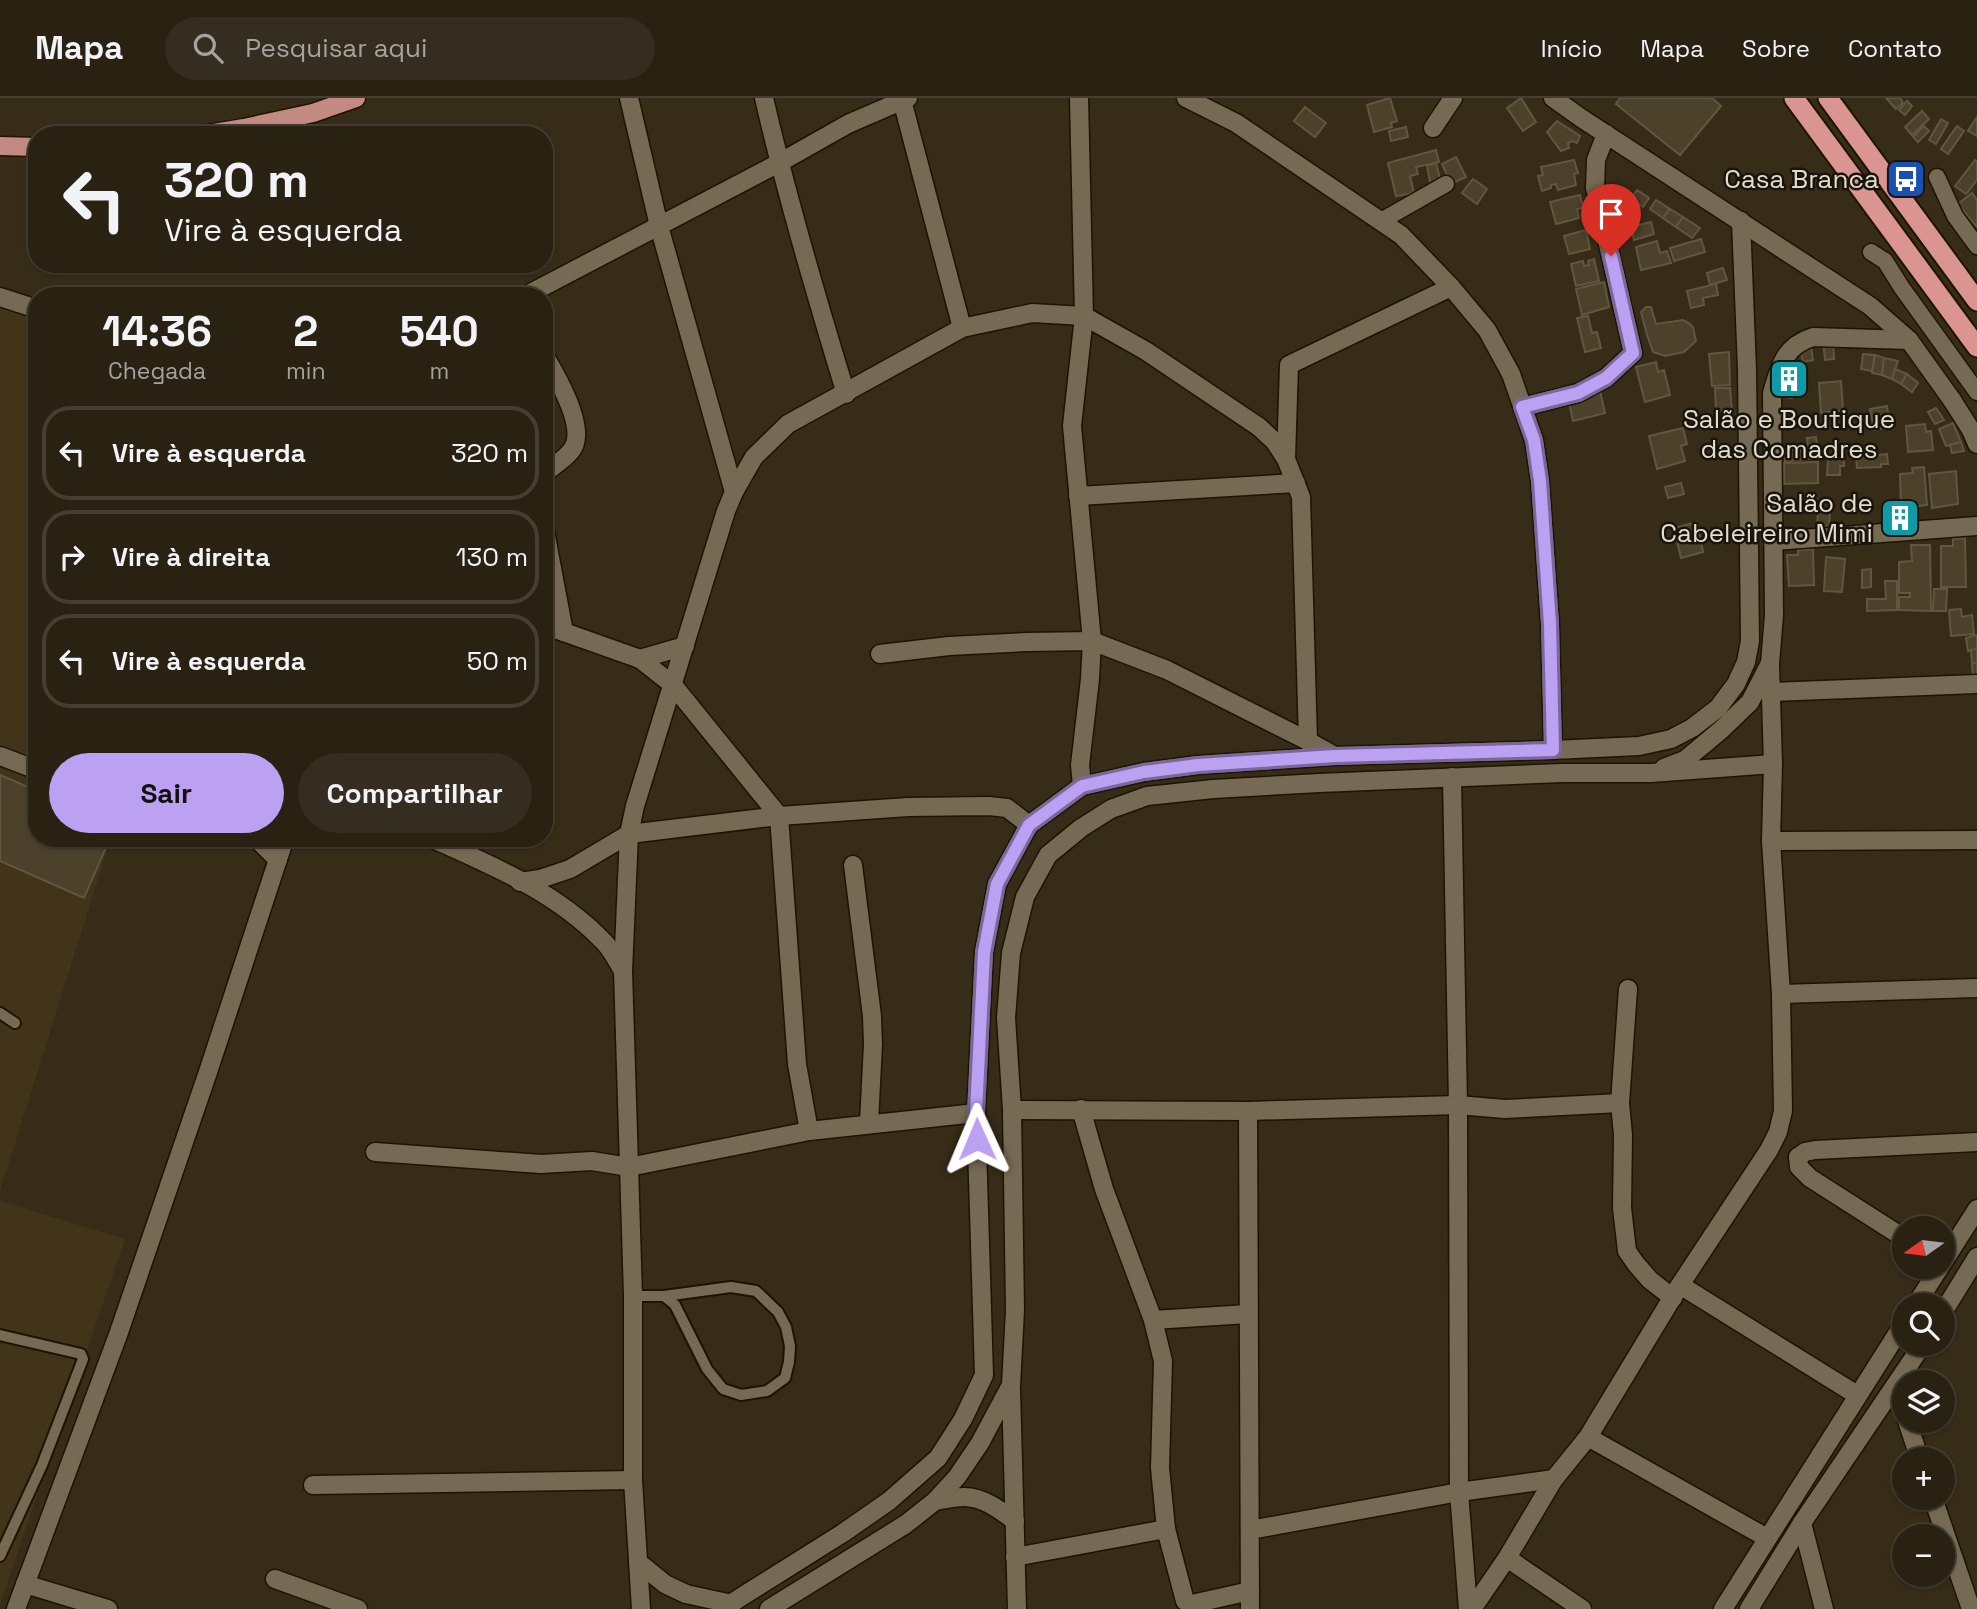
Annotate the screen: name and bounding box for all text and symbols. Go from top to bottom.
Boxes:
search box [165,17,655,80]
text: Mapa [35,27,123,69]
icon: search [189,29,227,67]
text: Pesquisar aqui [245,31,427,65]
text: Início [1541,33,1602,64]
text: Mapa [1640,33,1704,64]
text: Sobre [1742,33,1810,64]
text: Contato [1848,33,1942,64]
text: 320 m [164,149,309,211]
icon: left [49,154,140,245]
bus stop icon: Casa Branca [1885,158,1927,200]
place label: Casa Branca [1724,162,1879,196]
pin [1581,184,1641,256]
icon: arrive [1592,195,1630,233]
text: Vire à esquerda [164,210,402,250]
text: 14:36 [102,305,212,358]
text: 2 [293,305,318,358]
text: 540 [400,305,479,358]
text: Chegada [108,356,206,386]
text: min [286,356,326,386]
text: m [429,356,449,386]
building icon: Salão e Boutique das Comadres [1768,358,1810,400]
place label: Salão e Boutique das Comadres [1683,402,1895,466]
icon: left [53,434,91,472]
text: Vire à esquerda [112,436,306,470]
text: 320 m [451,436,528,470]
place label: Salão de Cabeleireiro Mimi [1660,486,1873,550]
building icon: Salão de Cabeleireiro Mimi [1879,497,1921,539]
icon: right [53,538,91,576]
text: Vire à direita [112,540,270,574]
text: 130 m [456,540,528,574]
icon: left [53,642,91,680]
text: Vire à esquerda [112,644,306,678]
text: 50 m [467,644,528,678]
button: Sair [49,753,284,833]
button: Compartilhar [298,753,532,833]
position arrow [940,1102,1014,1176]
north arrow [1892,1216,1955,1279]
map controls [1892,1216,1955,1587]
button: search [1892,1293,1955,1356]
button: layers [1892,1370,1955,1433]
button: + [1892,1447,1955,1510]
button: − [1892,1524,1955,1587]

